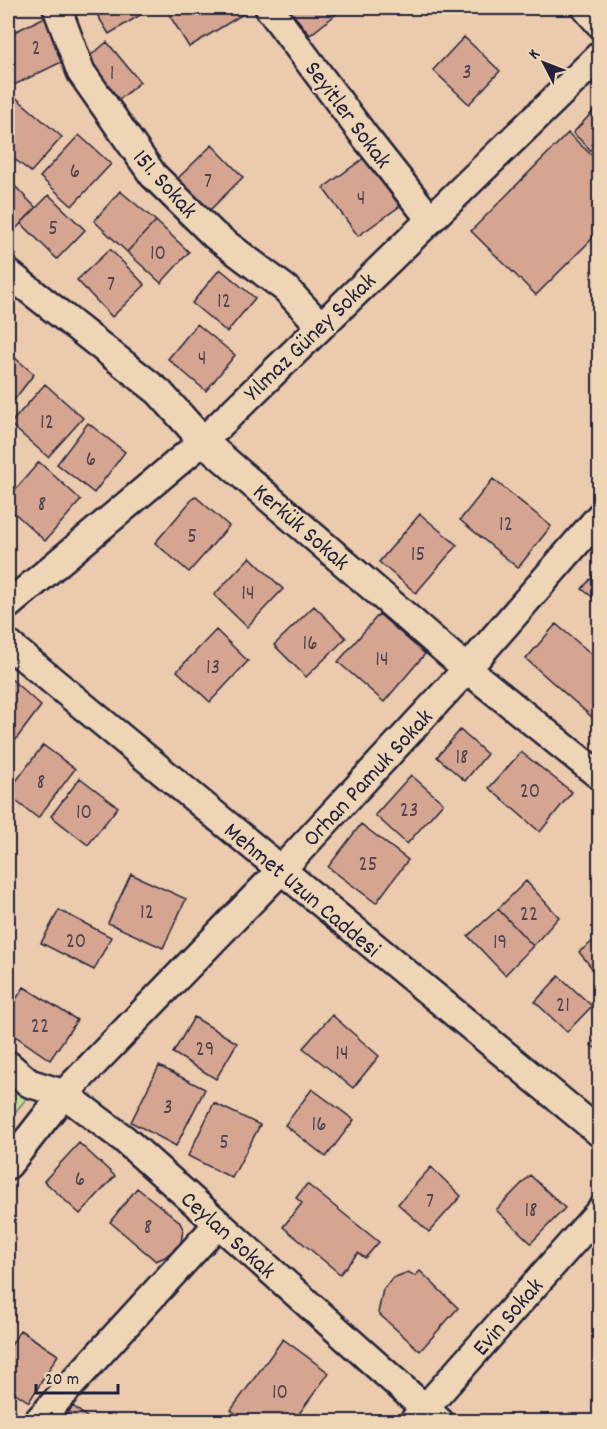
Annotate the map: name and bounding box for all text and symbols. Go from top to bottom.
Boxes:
north arrow [514,33,574,93]
house number: 2 [31,35,41,65]
text: K [524,44,546,65]
street label: Seyitler Sokak [295,55,398,177]
house number: 3 [462,59,472,89]
house number: 1 [110,60,114,90]
street label: 151. Sokak [123,143,204,227]
house number: 6 [70,158,80,188]
house number: 7 [204,168,212,198]
house number: 4 [357,185,365,215]
house number: 5 [48,215,58,245]
house number: 10 [150,240,166,270]
street label: Yılmaz Güney Sokak [237,266,385,410]
house number: 7 [107,271,115,301]
house number: 12 [217,288,231,318]
house number: 4 [198,345,206,375]
house number: 12 [40,409,54,439]
house number: 6 [86,446,96,476]
street label: Kerkük Sokak [244,477,356,580]
house number: 8 [38,491,46,521]
house number: 12 [499,511,513,541]
house number: 5 [187,523,197,553]
house number: 15 [411,541,425,571]
house number: 14 [241,580,255,610]
house number: 16 [303,630,317,660]
house number: 14 [375,646,389,676]
house number: 13 [206,654,220,684]
street label: Orhan Pamuk Sokak [296,702,442,856]
house number: 18 [455,744,469,774]
house number: 8 [37,769,45,799]
house number: 20 [520,778,540,808]
house number: 23 [400,797,418,827]
house number: 10 [76,799,92,829]
street label: Mehmet Uzun Caddesi [215,816,387,967]
house number: 25 [359,851,377,881]
house number: 12 [140,899,154,929]
house number: 22 [520,901,538,931]
house number: 20 [66,928,86,958]
house number: 19 [493,929,507,959]
house number: 21 [556,992,570,1022]
house number: 22 [31,1013,49,1043]
house number: 29 [196,1036,214,1066]
house number: 14 [335,1040,349,1070]
house number: 3 [163,1094,173,1124]
house number: 16 [312,1111,326,1141]
house number: 5 [219,1129,229,1159]
house number: 6 [75,1166,85,1196]
street label: Ceylan Sokak [172,1184,282,1288]
house number: 7 [426,1188,434,1218]
house number: 18 [524,1197,538,1227]
house number: 8 [144,1214,152,1244]
street label: Evin Sokak [466,1271,553,1365]
scale bar [36,1357,118,1395]
text: 20 m [45,1368,79,1393]
house number: 10 [272,1379,288,1409]

